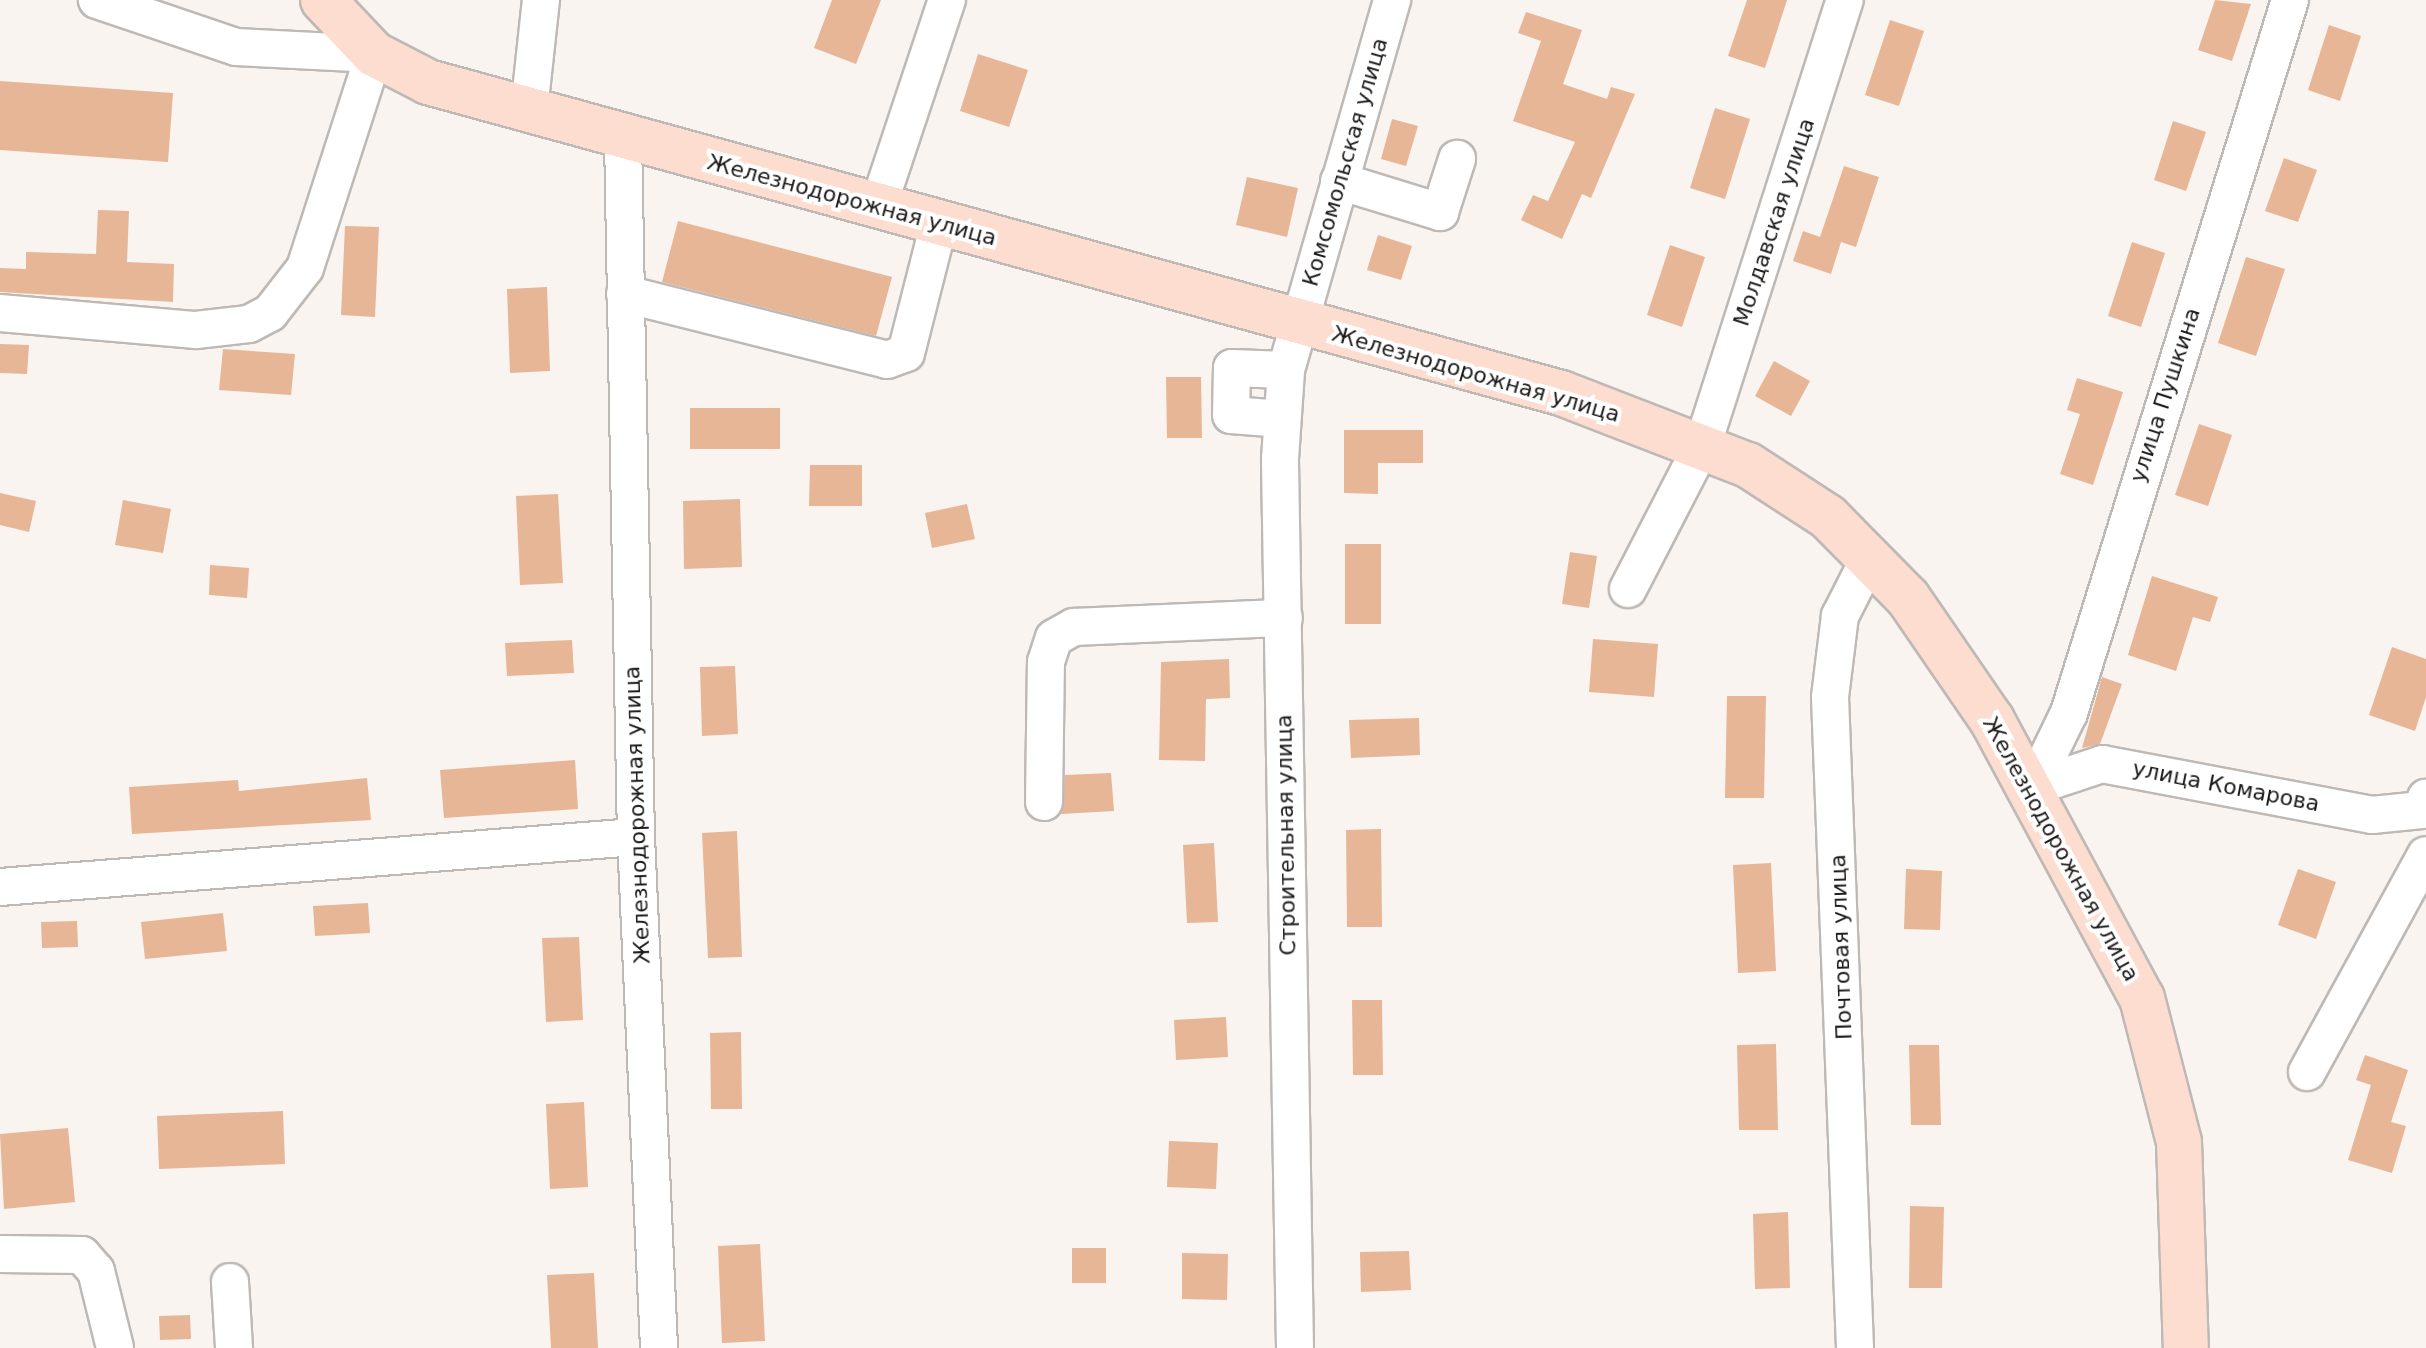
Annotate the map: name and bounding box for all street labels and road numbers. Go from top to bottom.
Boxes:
street label: Комсомольская улица [1297,35,1393,289]
street label: Молдавская улица [1728,115,1820,329]
street label: Железнодорожная улица [705,149,999,251]
street label: улица Пушкина [2124,304,2206,486]
street label: Железнодорожная улица [1329,320,1623,428]
street label: Железнодорожная улица [619,666,655,964]
street label: Железнодорожная улица [1977,712,2145,986]
street label: Строительная улица [1271,714,1301,956]
street label: улица Комарова [2130,755,2322,817]
street label: Почтовая улица [1825,854,1857,1040]

